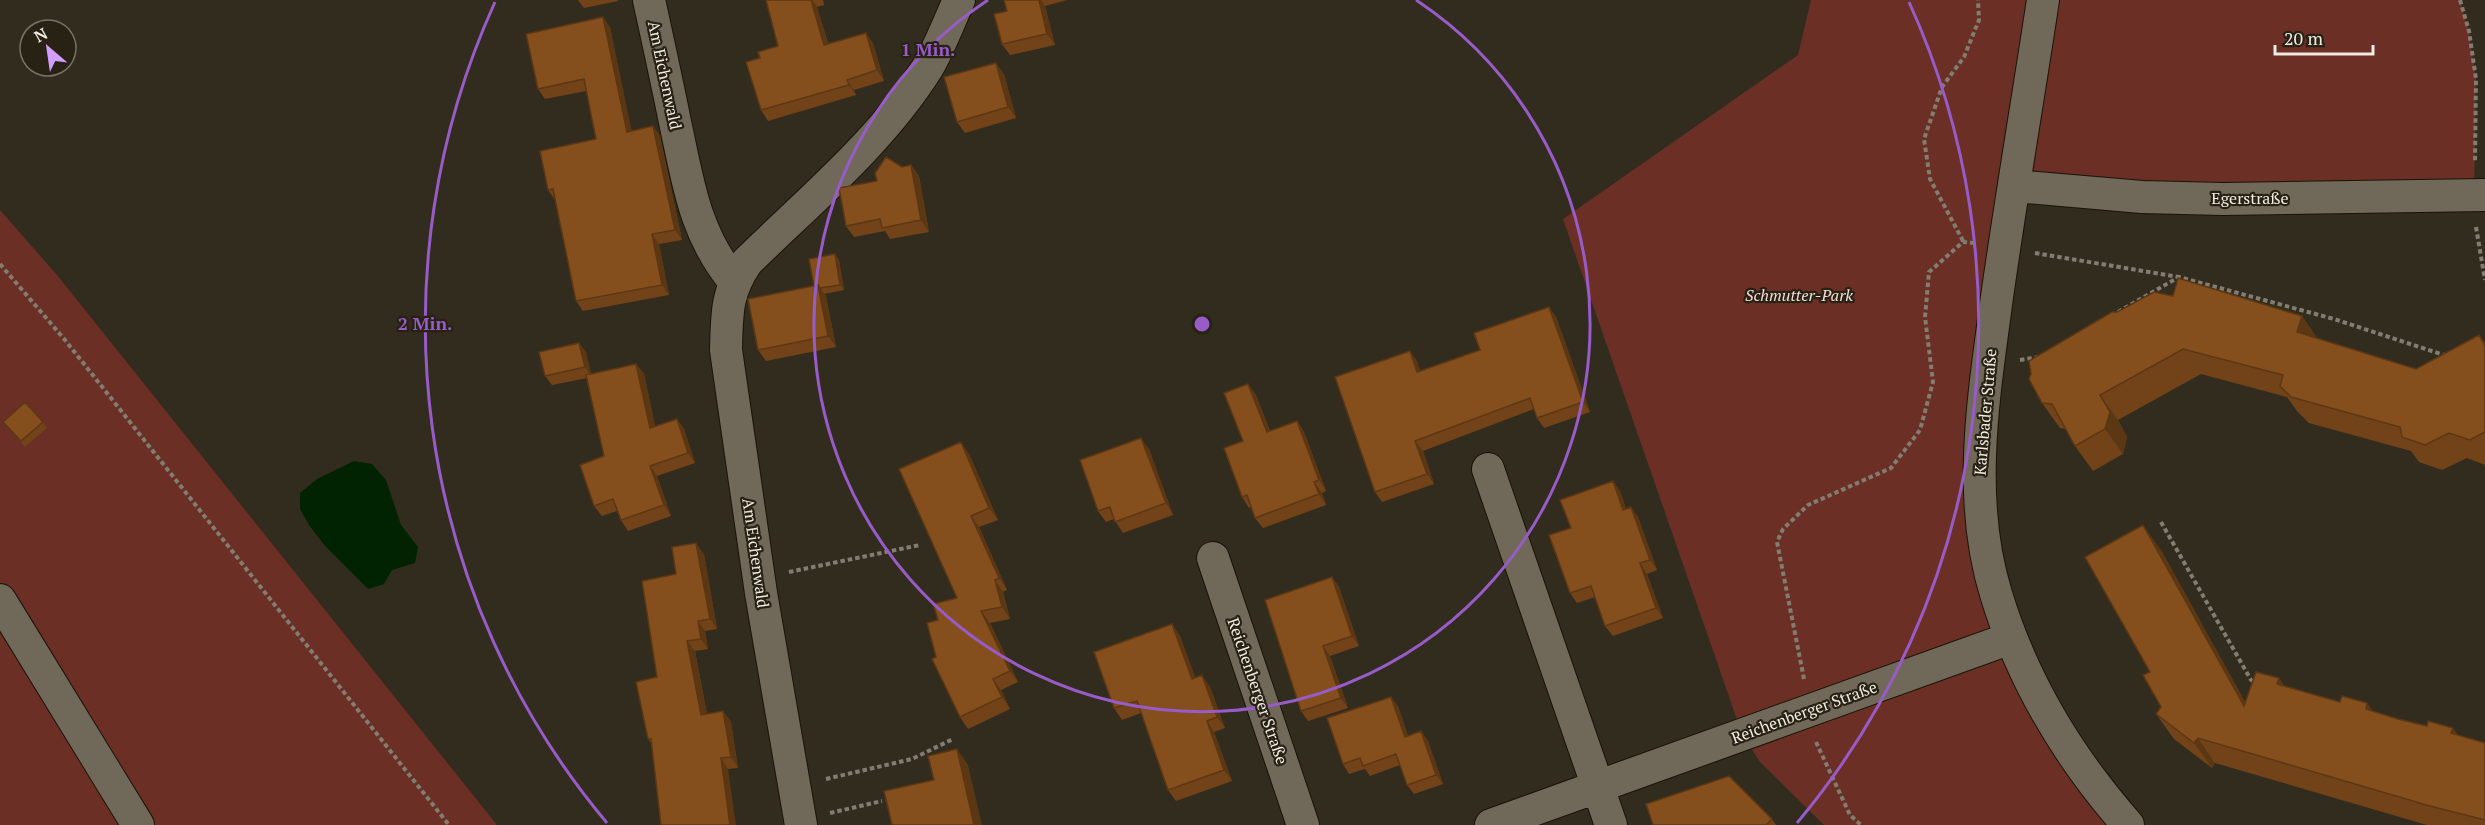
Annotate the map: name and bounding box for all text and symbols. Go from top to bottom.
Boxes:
north arrow [18,18,78,78]
scale bar [2275,18,2372,56]
street label: Am Eichenwald [643,19,687,131]
text: N [30,22,51,47]
text: 20 m [2284,26,2324,50]
text: 1 Min. [901,37,955,61]
street label: Egerstraße [2211,187,2289,209]
park label: Schmutter-Park [1745,284,1853,306]
text: 2 Min. [398,311,452,335]
centre of rings [1192,314,1212,334]
street label: Karlsbader Straße [1969,348,2001,476]
street label: Am Eichenwald [737,497,775,609]
street label: Reichenberger Straße [1223,615,1293,767]
street label: Reichenberger Straße [1728,675,1880,749]

